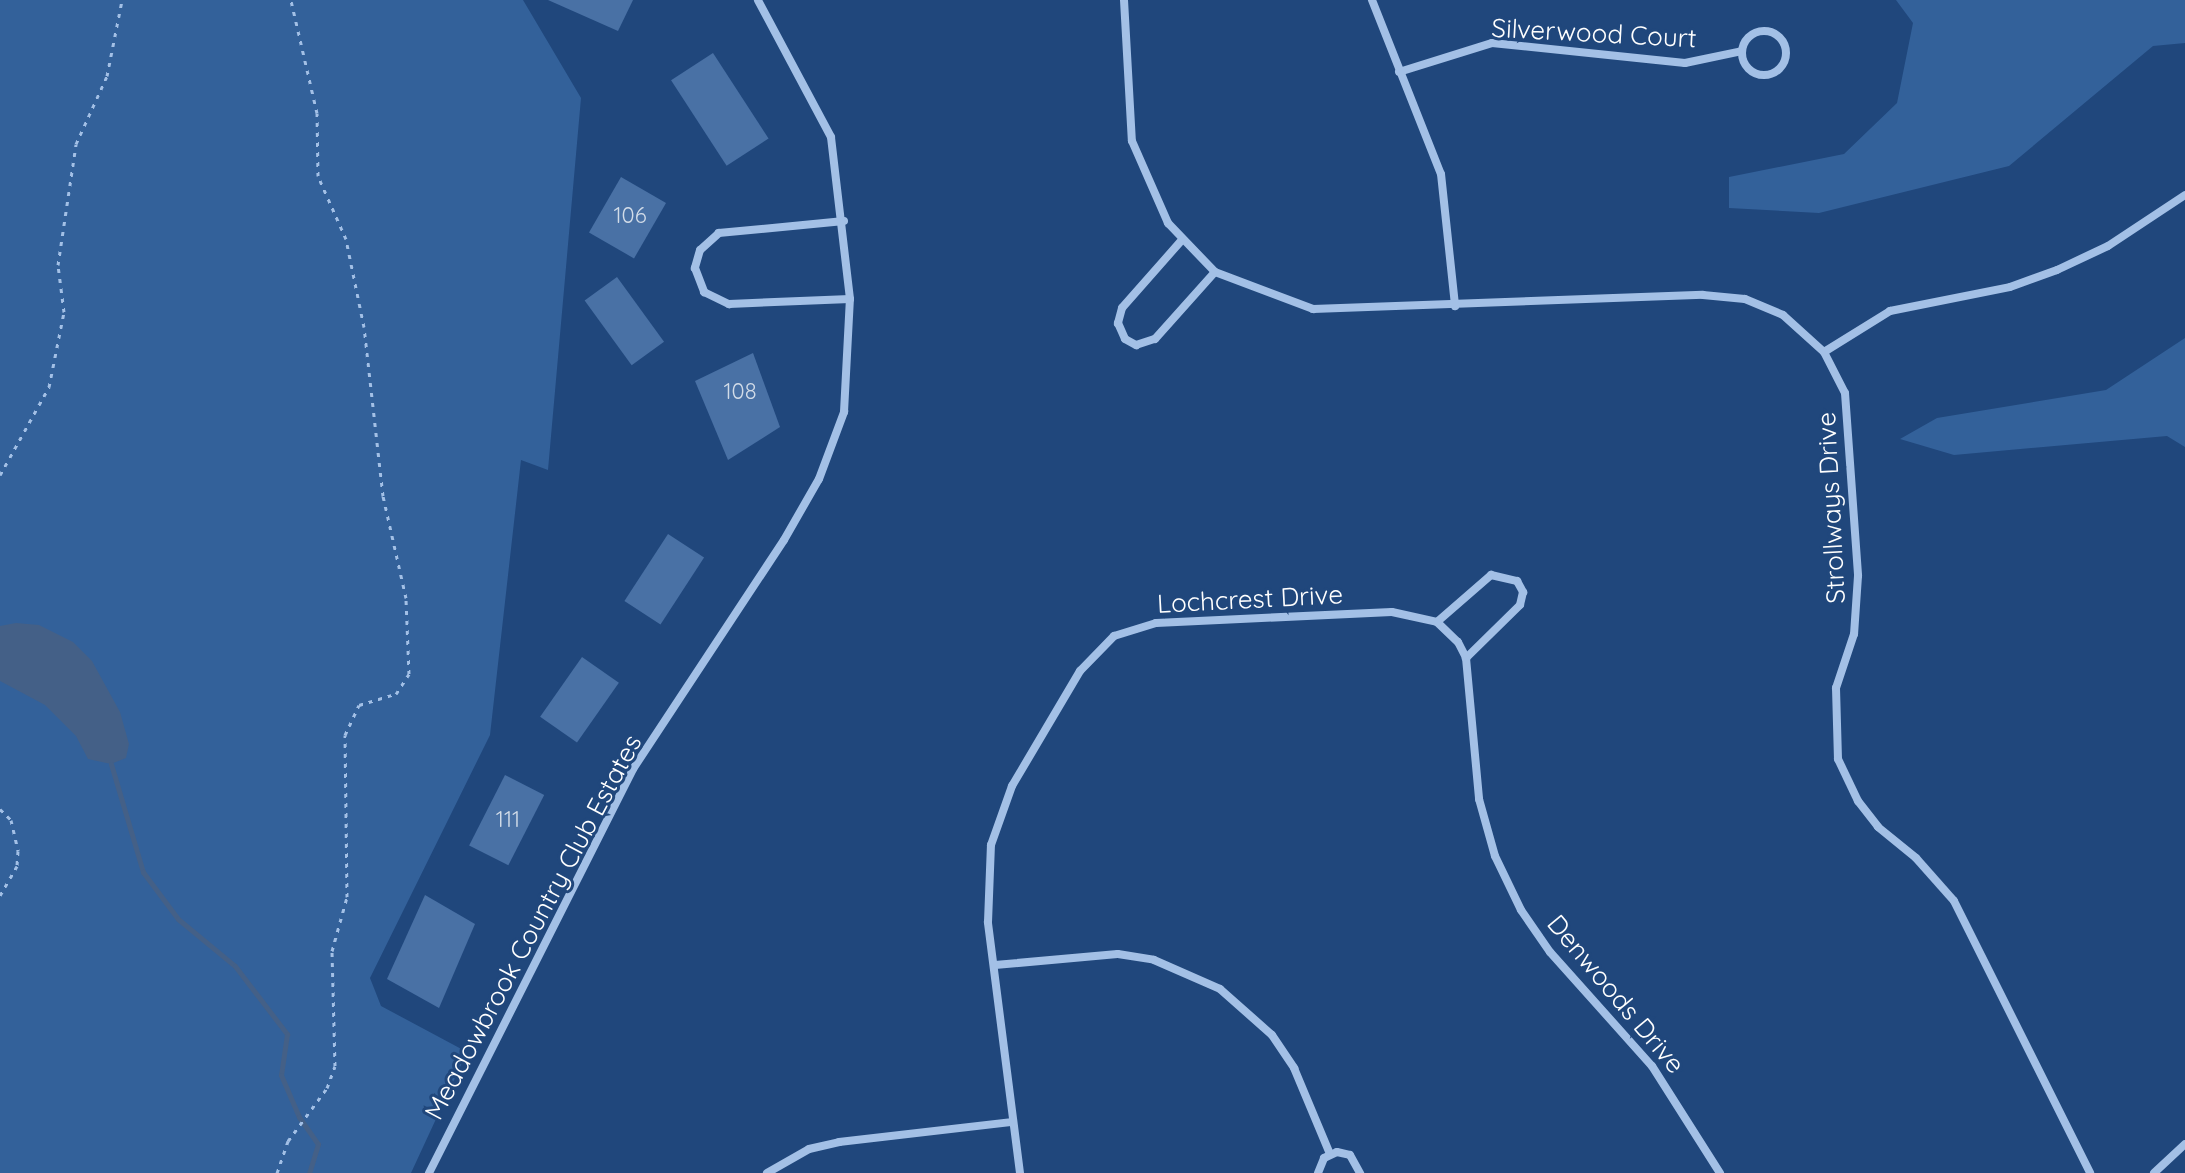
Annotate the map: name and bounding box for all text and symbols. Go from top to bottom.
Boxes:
street label: Silverwood Court [1491,12,1697,54]
house number: 106 [613,203,647,229]
house number: 108 [723,379,757,405]
street label: Strollways Drive [1810,411,1852,605]
street label: Lochcrest Drive [1156,579,1344,619]
street label: Meadowbrook Country Club Estates [418,729,648,1125]
house number: 111 [496,807,520,833]
street label: Denwoods Drive [1541,908,1691,1080]

